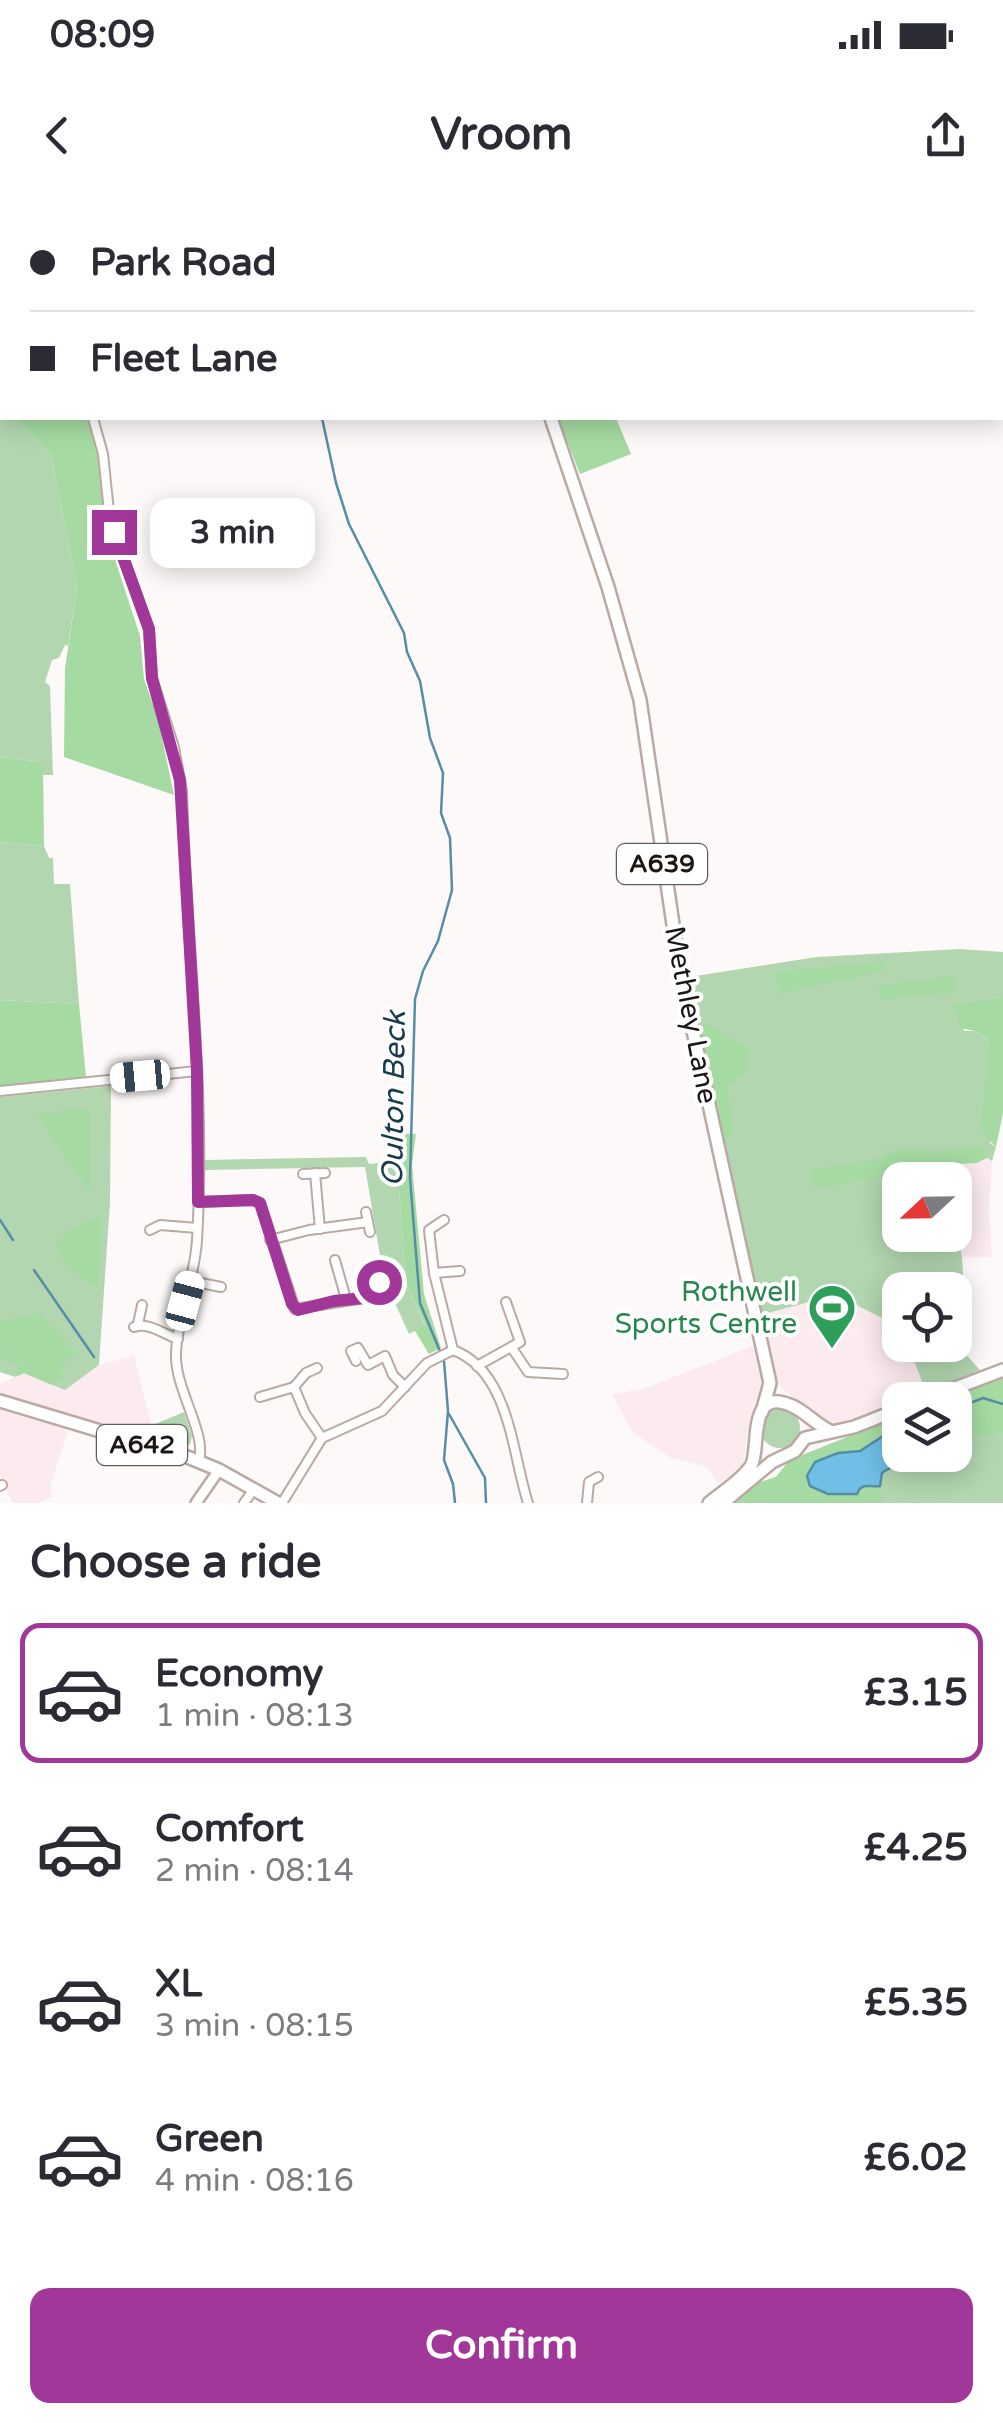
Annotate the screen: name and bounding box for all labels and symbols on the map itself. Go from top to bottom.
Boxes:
callout: 3 min [149,497,314,567]
route end [92,510,137,555]
road number: A639 [617,844,707,884]
street label: Methley Lane [657,923,725,1107]
water label: Oulton Beck [374,1008,414,1187]
car [109,1058,171,1094]
north arrow [882,1162,972,1252]
route start [357,1260,402,1305]
car [163,1268,207,1334]
place label: Rothwell Sports Centre [615,1275,797,1341]
sports icon: Rothwell Sports Centre [806,1282,858,1350]
road number: A642 [97,1425,187,1465]

